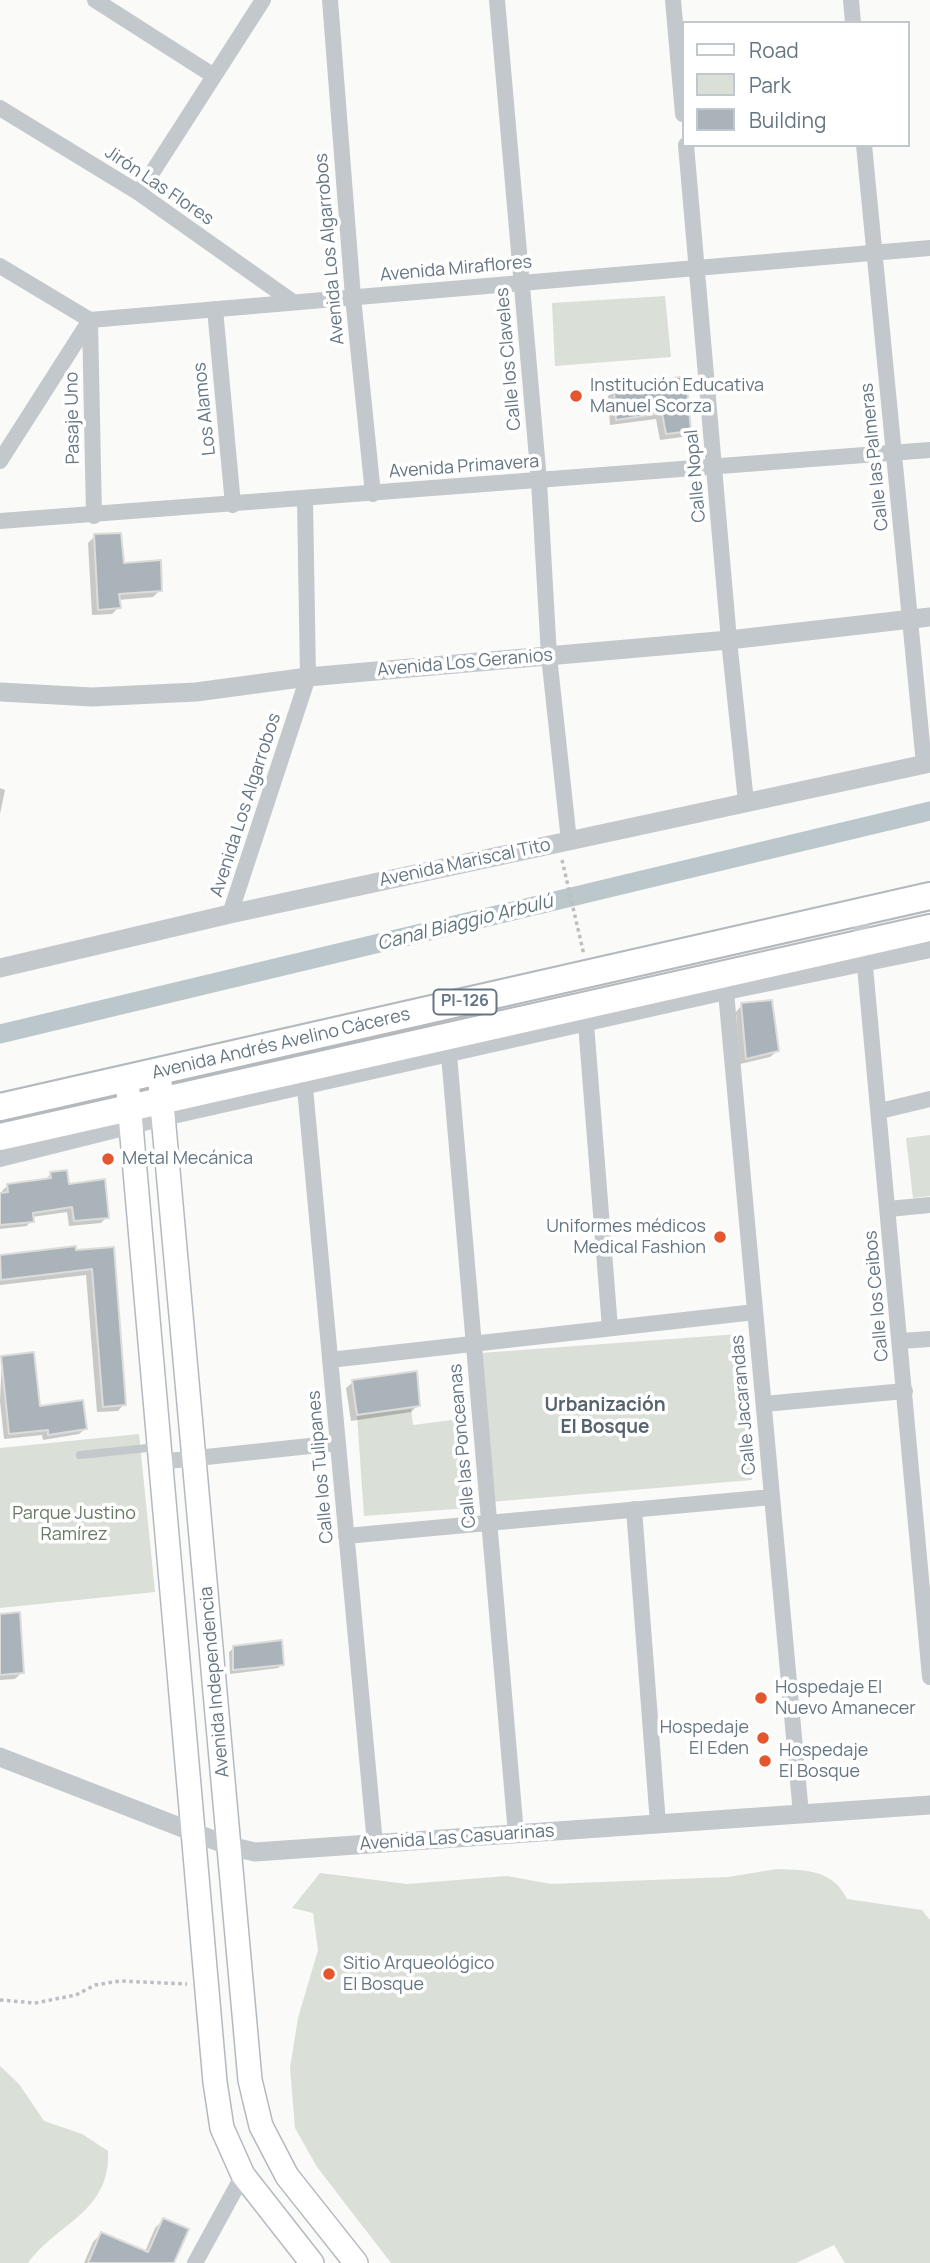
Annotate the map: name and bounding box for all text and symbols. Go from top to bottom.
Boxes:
legend [682,21,909,147]
text: Road [749,36,799,64]
text: Park [749,71,791,99]
text: Building [749,106,826,134]
street label: Jirón Las Flores [101,142,217,230]
street label: Avenida Los Algarrobos [311,152,349,346]
street label: Avenida Miraflores [379,252,533,286]
street label: Calle los Claveles [492,287,526,431]
street label: Los Alamos [189,361,221,457]
street label: Pasaje Uno [61,372,85,464]
place label: Institución Educativa Manuel Scorza [590,375,764,418]
street label: Calle las Palmeras [856,382,894,532]
marker: Institución Educativa Manuel Scorza [568,388,584,404]
street label: Calle Nopal [681,429,711,523]
street label: Avenida Primavera [388,451,540,483]
street label: Avenida Los Geranios [376,645,554,681]
street label: Avenida Los Algarrobos [206,710,286,900]
street label: Avenida Mariscal Tito [378,834,552,892]
water label: Canal Biaggio Arbulú [375,890,555,956]
road number: PI-126 [434,990,496,1014]
street label: Avenida Andrés Avelino Cáceres [150,1004,412,1084]
place label: Metal Mecánica [122,1148,253,1170]
marker: Metal Mecánica [100,1151,116,1167]
place label: Uniformes médicos Medical Fashion [546,1216,706,1258]
marker: Uniformes médicos Medical Fashion [712,1229,728,1245]
street label: Calle los Ceibos [861,1230,893,1362]
street label: Calle Jacarandas [727,1334,761,1476]
street label: Calle las Ponceanas [445,1363,481,1529]
street label: Calle los Tulipanes [304,1390,338,1544]
district label: Urbanización El Bosque [544,1395,666,1439]
park label: Parque Justino Ramírez [12,1503,136,1546]
street label: Avenida Independencia [196,1586,234,1778]
place label: Hospedaje El Nuevo Amanecer [775,1677,916,1720]
marker: Hospedaje El Nuevo Amanecer [753,1690,769,1706]
place label: Hospedaje El Eden [660,1717,749,1760]
marker: Hospedaje El Eden [755,1730,771,1746]
place label: Hospedaje El Bosque [779,1740,868,1782]
marker: Hospedaje El Bosque [757,1753,773,1769]
street label: Avenida Las Casuarinas [359,1820,555,1856]
place label: Sitio Arqueológico El Bosque [343,1953,494,1996]
marker: Sitio Arqueológico El Bosque [321,1966,337,1982]

